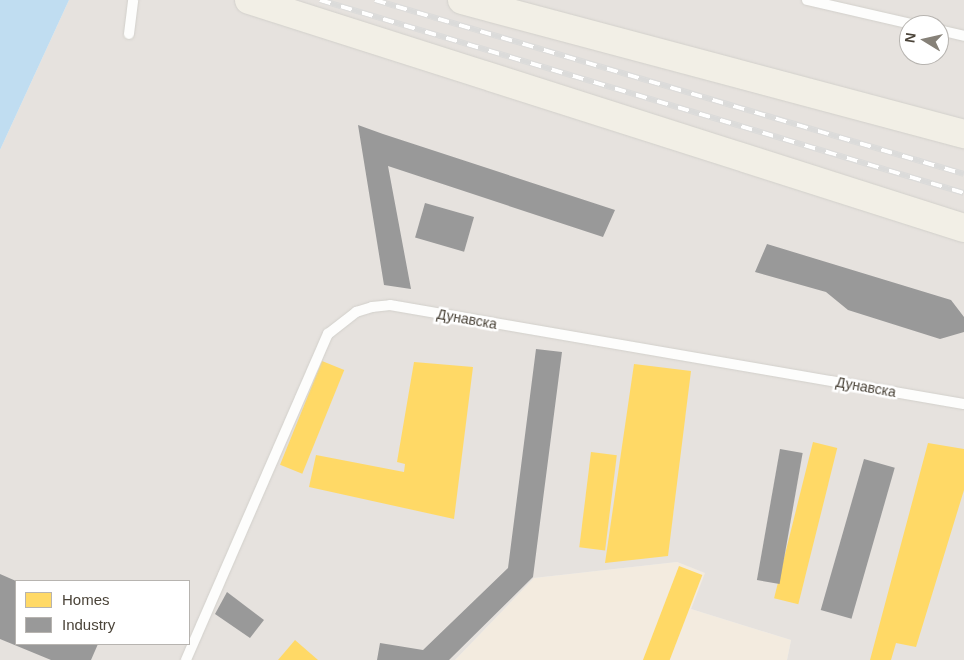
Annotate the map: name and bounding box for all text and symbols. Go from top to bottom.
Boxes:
north arrow [899,15,949,65]
text: N [901,32,919,44]
street label: Дунавска [436,305,498,333]
street label: Дунавска [835,373,897,401]
legend [15,580,190,645]
text: Homes [62,591,110,608]
text: Industry [62,616,115,633]

